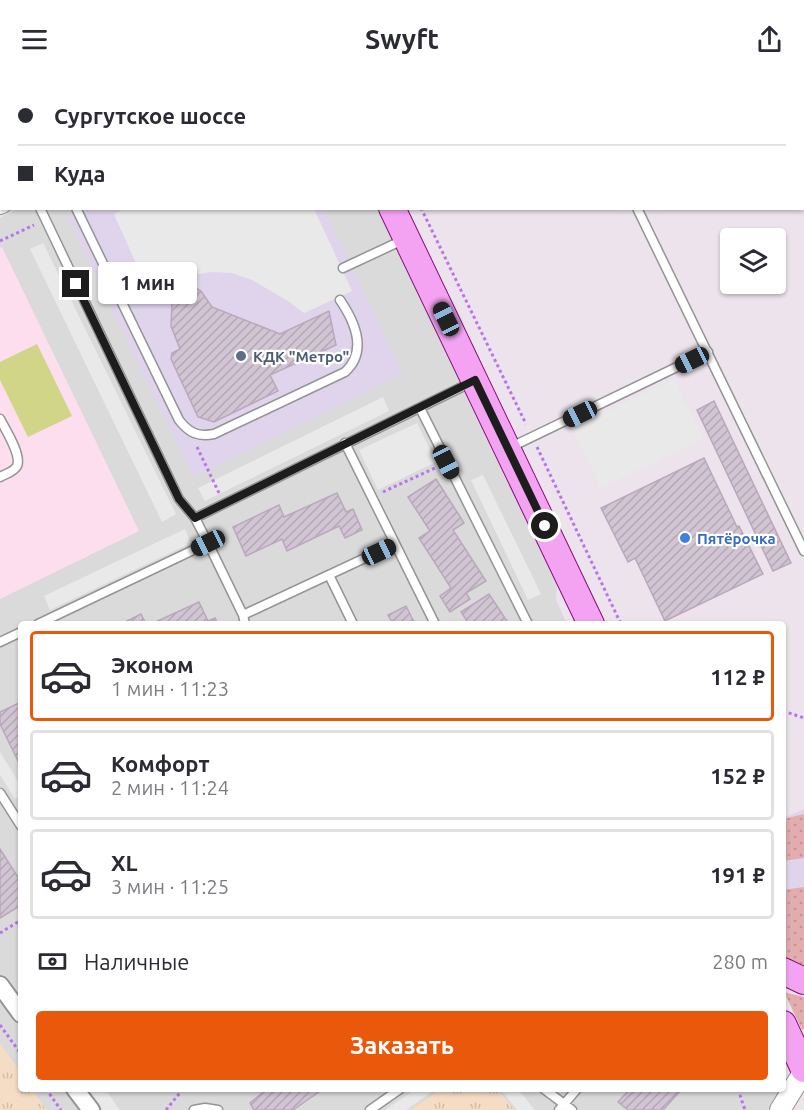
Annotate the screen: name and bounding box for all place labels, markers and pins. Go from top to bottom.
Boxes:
place label: КДК "Метро" [253,348,349,365]
marker: КДК "Метро" [234,349,248,363]
place label: Пятёрочка [697,530,776,547]
marker: Пятёрочка [678,531,692,545]

